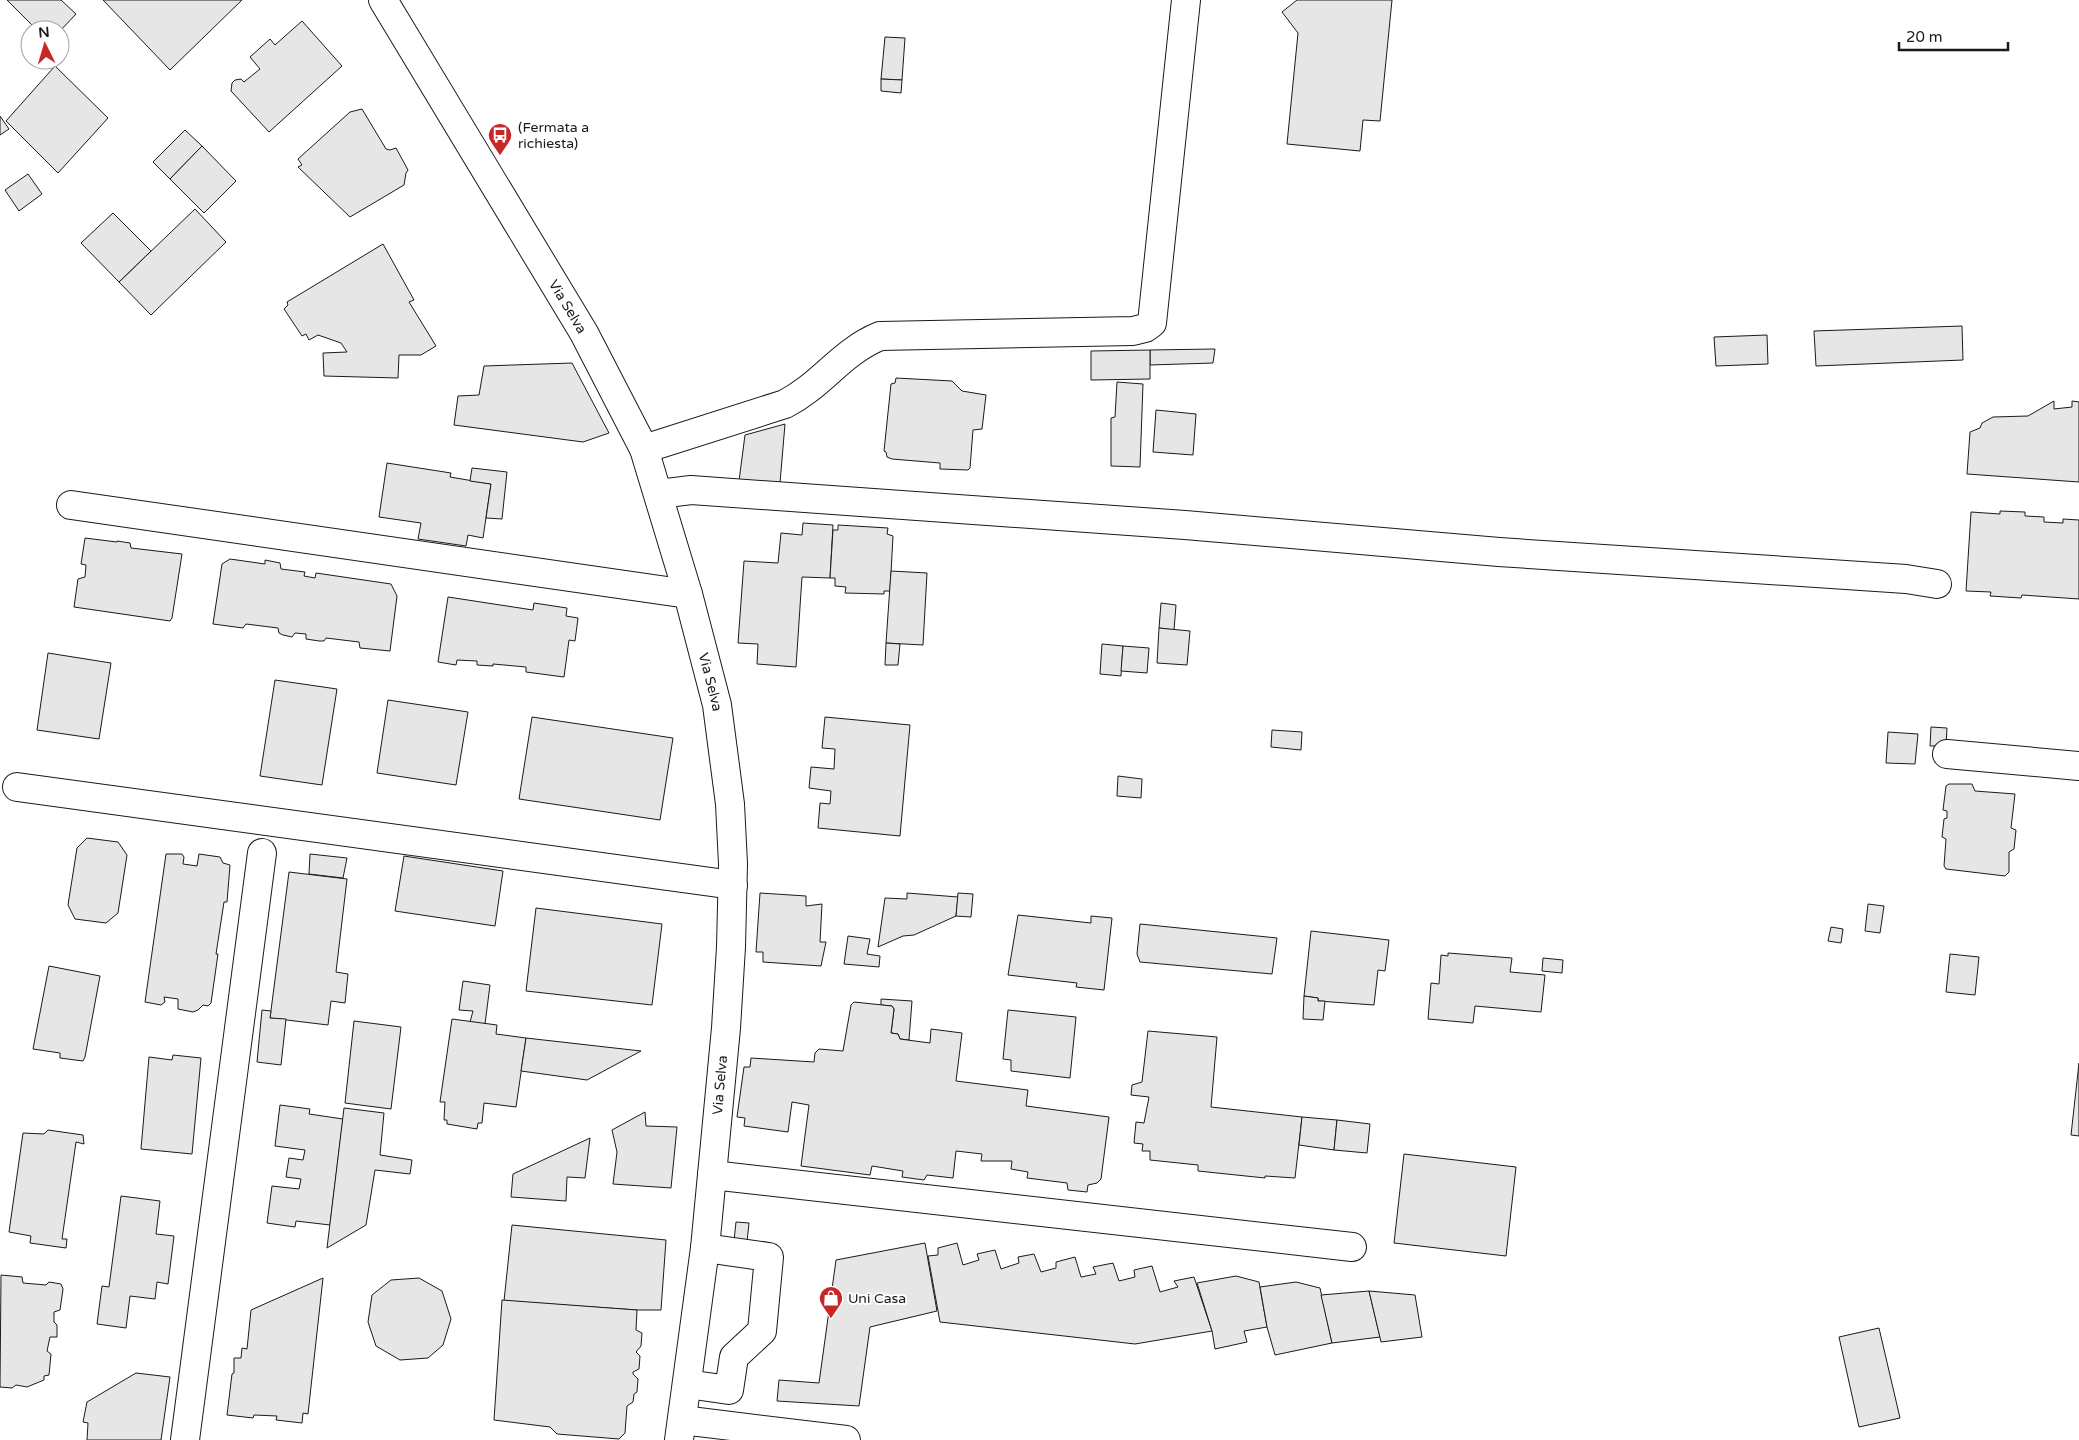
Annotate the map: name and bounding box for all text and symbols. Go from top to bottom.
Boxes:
north arrow [20,20,70,70]
scale bar [1899,20,2008,52]
text: N [38,24,50,42]
text: 20 m [1906,28,1943,46]
place label: (Fermata a richiesta) [518,119,589,152]
bus stop icon: (Fermata a richiesta) [487,122,513,156]
street label: Via Selva [545,276,591,337]
street label: Via Selva [695,651,726,712]
street label: Via Selva [709,1054,731,1116]
shop icon: Uni Casa [818,1285,844,1319]
place label: Uni Casa [848,1290,906,1307]

